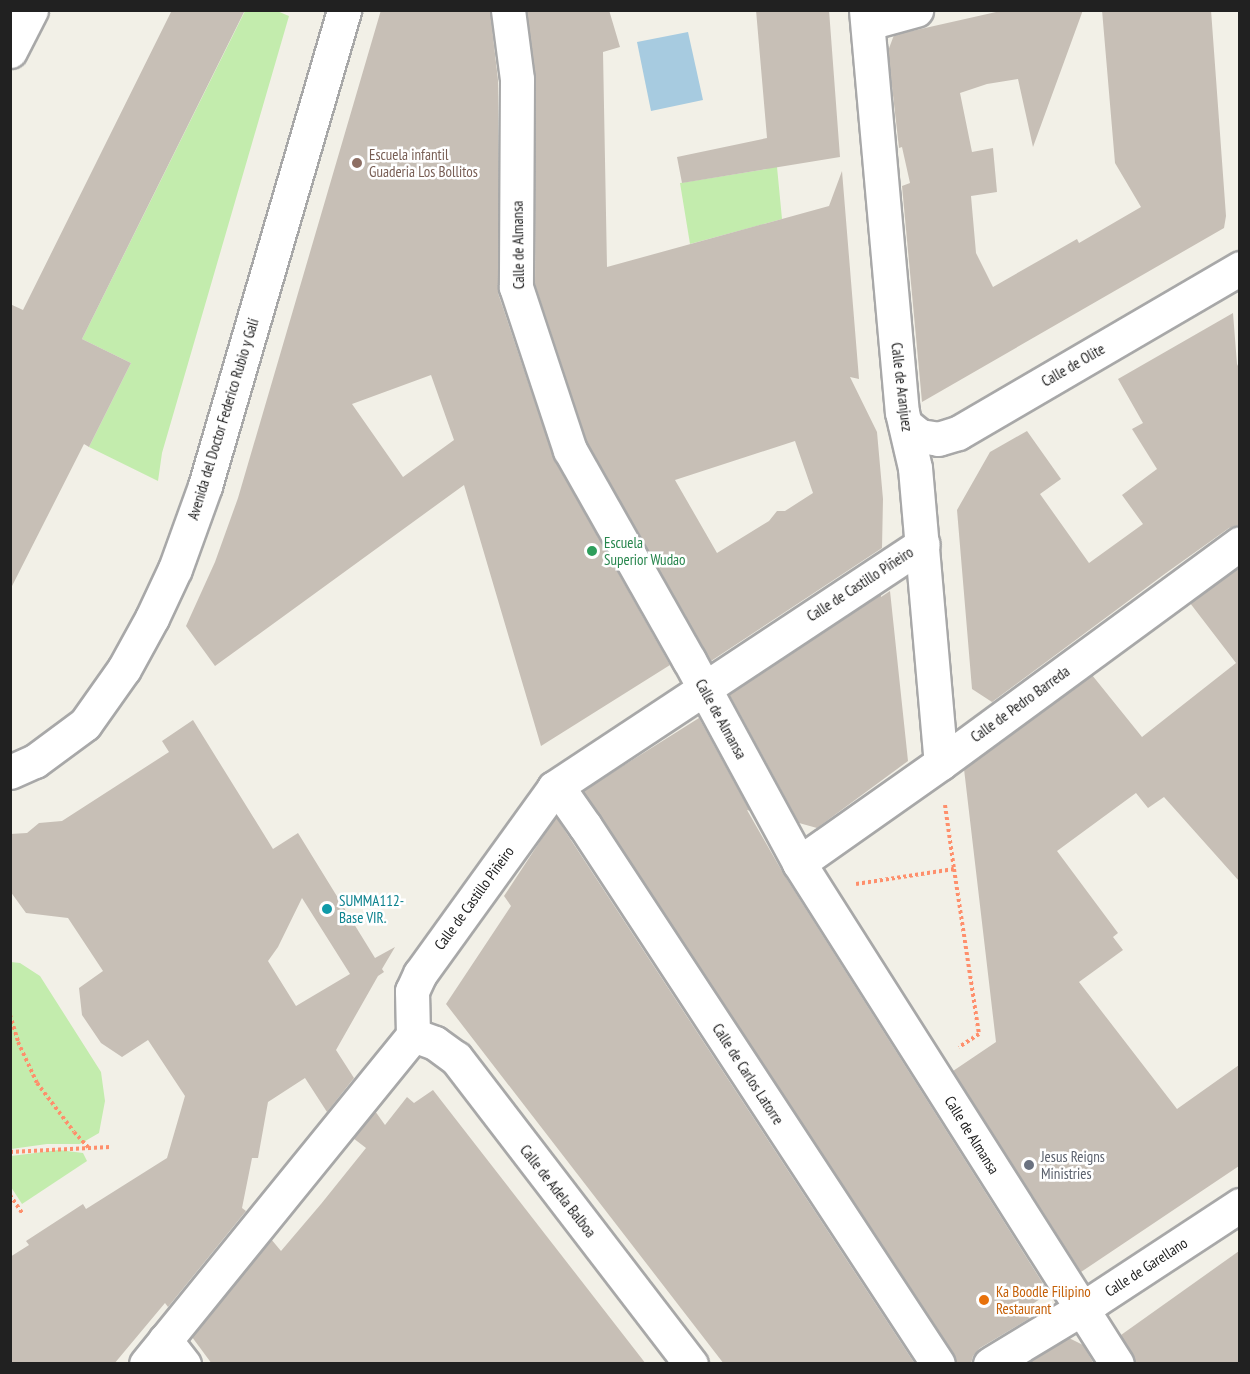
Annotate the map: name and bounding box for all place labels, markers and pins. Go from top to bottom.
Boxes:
place label: Escuela infantil Guaderia Los Bollitos [369,145,478,180]
marker: Escuela infantil Guaderia Los Bollitos [350,156,364,170]
place label: Escuela Superior Wudao [604,533,686,568]
marker: Escuela Superior Wudao [585,544,599,558]
place label: SUMMA112- Base VIR. [339,891,404,926]
marker: SUMMA112- Base VIR. [320,902,334,916]
place label: Jesus Reigns Ministries [1041,1147,1105,1182]
marker: Jesus Reigns Ministries [1022,1158,1036,1172]
place label: Ka Boodle Filipino Restaurant [996,1282,1091,1317]
marker: Ka Boodle Filipino Restaurant [977,1293,991,1307]

